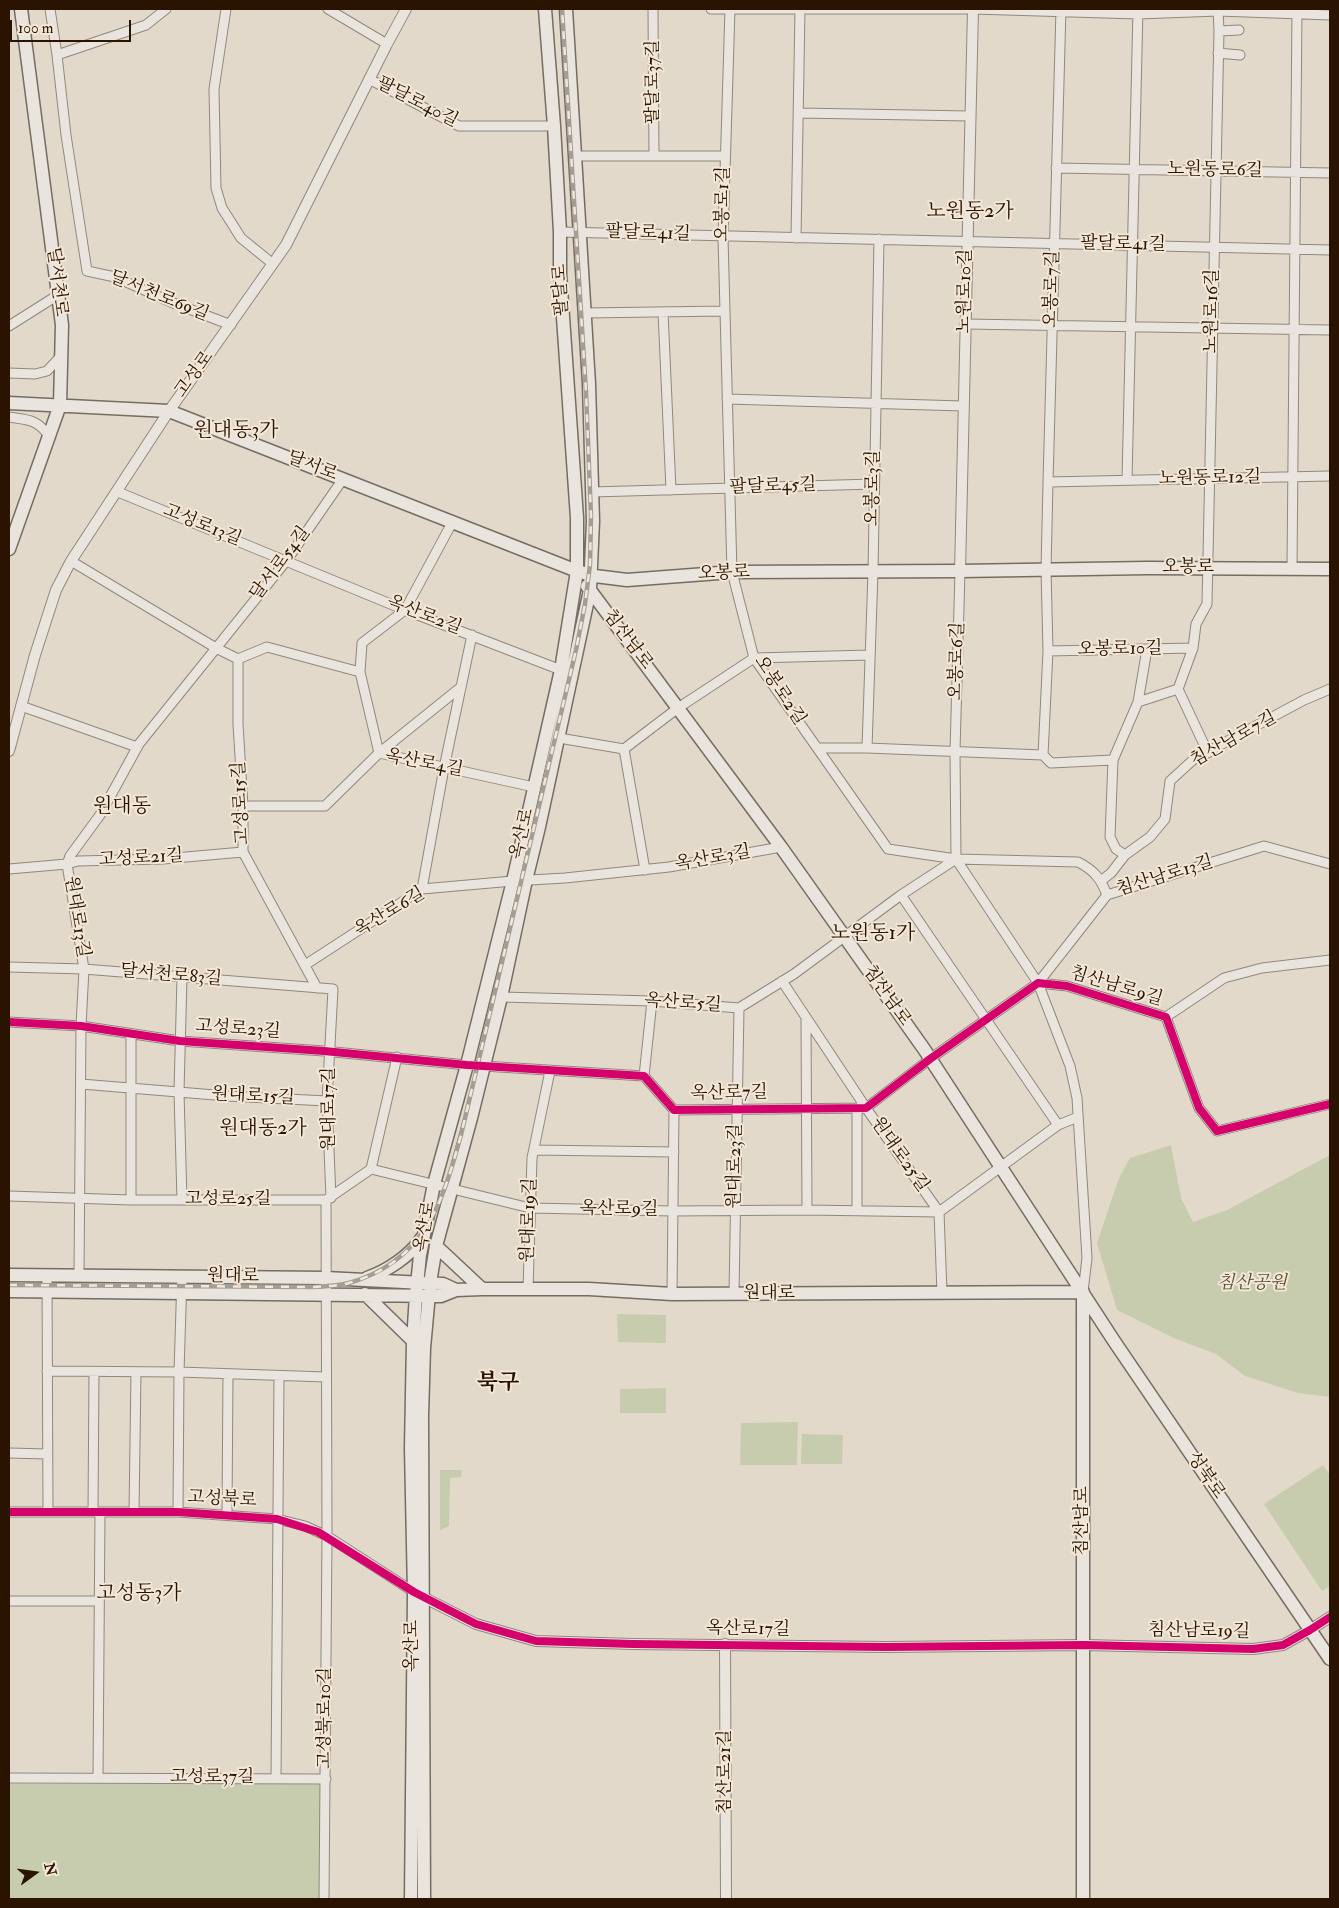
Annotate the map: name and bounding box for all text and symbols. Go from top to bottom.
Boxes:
scale bar [12,10,134,42]
text: 100 m [18,19,53,38]
street label: 팔달로37길 [643,40,665,124]
street label: 팔달로40길 [373,73,461,133]
street label: 노원동로6길 [1167,159,1263,183]
street label: 오봉로1길 [713,166,735,242]
district label: 노원동2가 [926,201,1014,225]
street label: 팔달로41길 [605,222,691,246]
street label: 팔달로41길 [1080,233,1166,257]
street label: 달서천로 [41,246,71,318]
street label: 노원로10길 [954,248,978,334]
street label: 오봉로7길 [1041,250,1065,328]
street label: 팔달로 [550,263,574,317]
street label: 달서천로69길 [106,267,212,327]
street label: 노원로16길 [1201,268,1225,354]
street label: 고성로 [171,348,219,402]
district label: 원대동3가 [194,420,278,444]
street label: 달서로 [284,448,340,486]
street label: 오봉로3길 [863,450,885,526]
street label: 노원동로12길 [1159,467,1261,491]
street label: 팔달로45길 [729,475,817,499]
street label: 고성로13길 [160,500,244,552]
street label: 달서로54길 [246,523,316,605]
street label: 오봉로 [1162,557,1214,579]
street label: 오봉로 [698,562,750,586]
street label: 옥산로2길 [383,592,465,640]
street label: 침산남로 [597,606,657,674]
street label: 오봉로6길 [946,621,970,701]
street label: 오봉로10길 [1077,638,1163,662]
street label: 오봉로2길 [749,652,809,730]
street label: 침산남로7길 [1187,707,1281,773]
street label: 옥산로4길 [383,746,465,782]
street label: 고성로15길 [229,761,255,845]
district label: 원대동 [93,796,151,820]
street label: 옥산로 [507,806,539,862]
street label: 옥산로3길 [673,842,753,876]
street label: 고성로21길 [98,846,184,872]
street label: 침산남로13길 [1114,852,1216,902]
street label: 원대로13길 [59,874,93,960]
street label: 옥산로6길 [351,883,429,943]
district label: 노원동1가 [831,923,915,947]
street label: 달서천로83길 [119,961,223,991]
street label: 침산남로 [857,961,915,1031]
street label: 침산남로9길 [1067,963,1165,1011]
street label: 옥산로5길 [644,991,722,1017]
street label: 고성로23길 [195,1016,281,1044]
street label: 원대로17길 [319,1067,341,1151]
street label: 옥산로7길 [690,1083,768,1105]
street label: 원대로15길 [211,1084,295,1110]
street label: 원대로25길 [865,1113,933,1197]
district label: 원대동2가 [219,1118,307,1142]
street label: 원대로23길 [724,1123,748,1209]
street label: 원대로19길 [518,1177,542,1263]
street label: 고성로25길 [185,1189,271,1211]
street label: 옥산로 [411,1199,441,1255]
street label: 옥산로9길 [579,1199,659,1221]
street label: 원대로 [207,1266,259,1288]
park label: 침산공원 [1217,1273,1287,1295]
street label: 원대로 [743,1283,795,1305]
district label: 북구 [477,1371,519,1397]
street label: 성북로 [1181,1448,1229,1504]
street label: 침산남로 [1072,1486,1094,1556]
street label: 고성북로 [187,1487,257,1513]
district label: 고성동3가 [97,1583,181,1607]
street label: 옥산로17길 [706,1618,790,1642]
street label: 옥산로 [402,1620,424,1672]
street label: 침산남로19길 [1148,1620,1250,1644]
street label: 고성북로10길 [315,1667,337,1769]
street label: 침산로21길 [715,1729,737,1815]
street label: 고성로37길 [170,1767,254,1789]
north arrow [10,1848,60,1898]
text: N [40,1861,60,1877]

